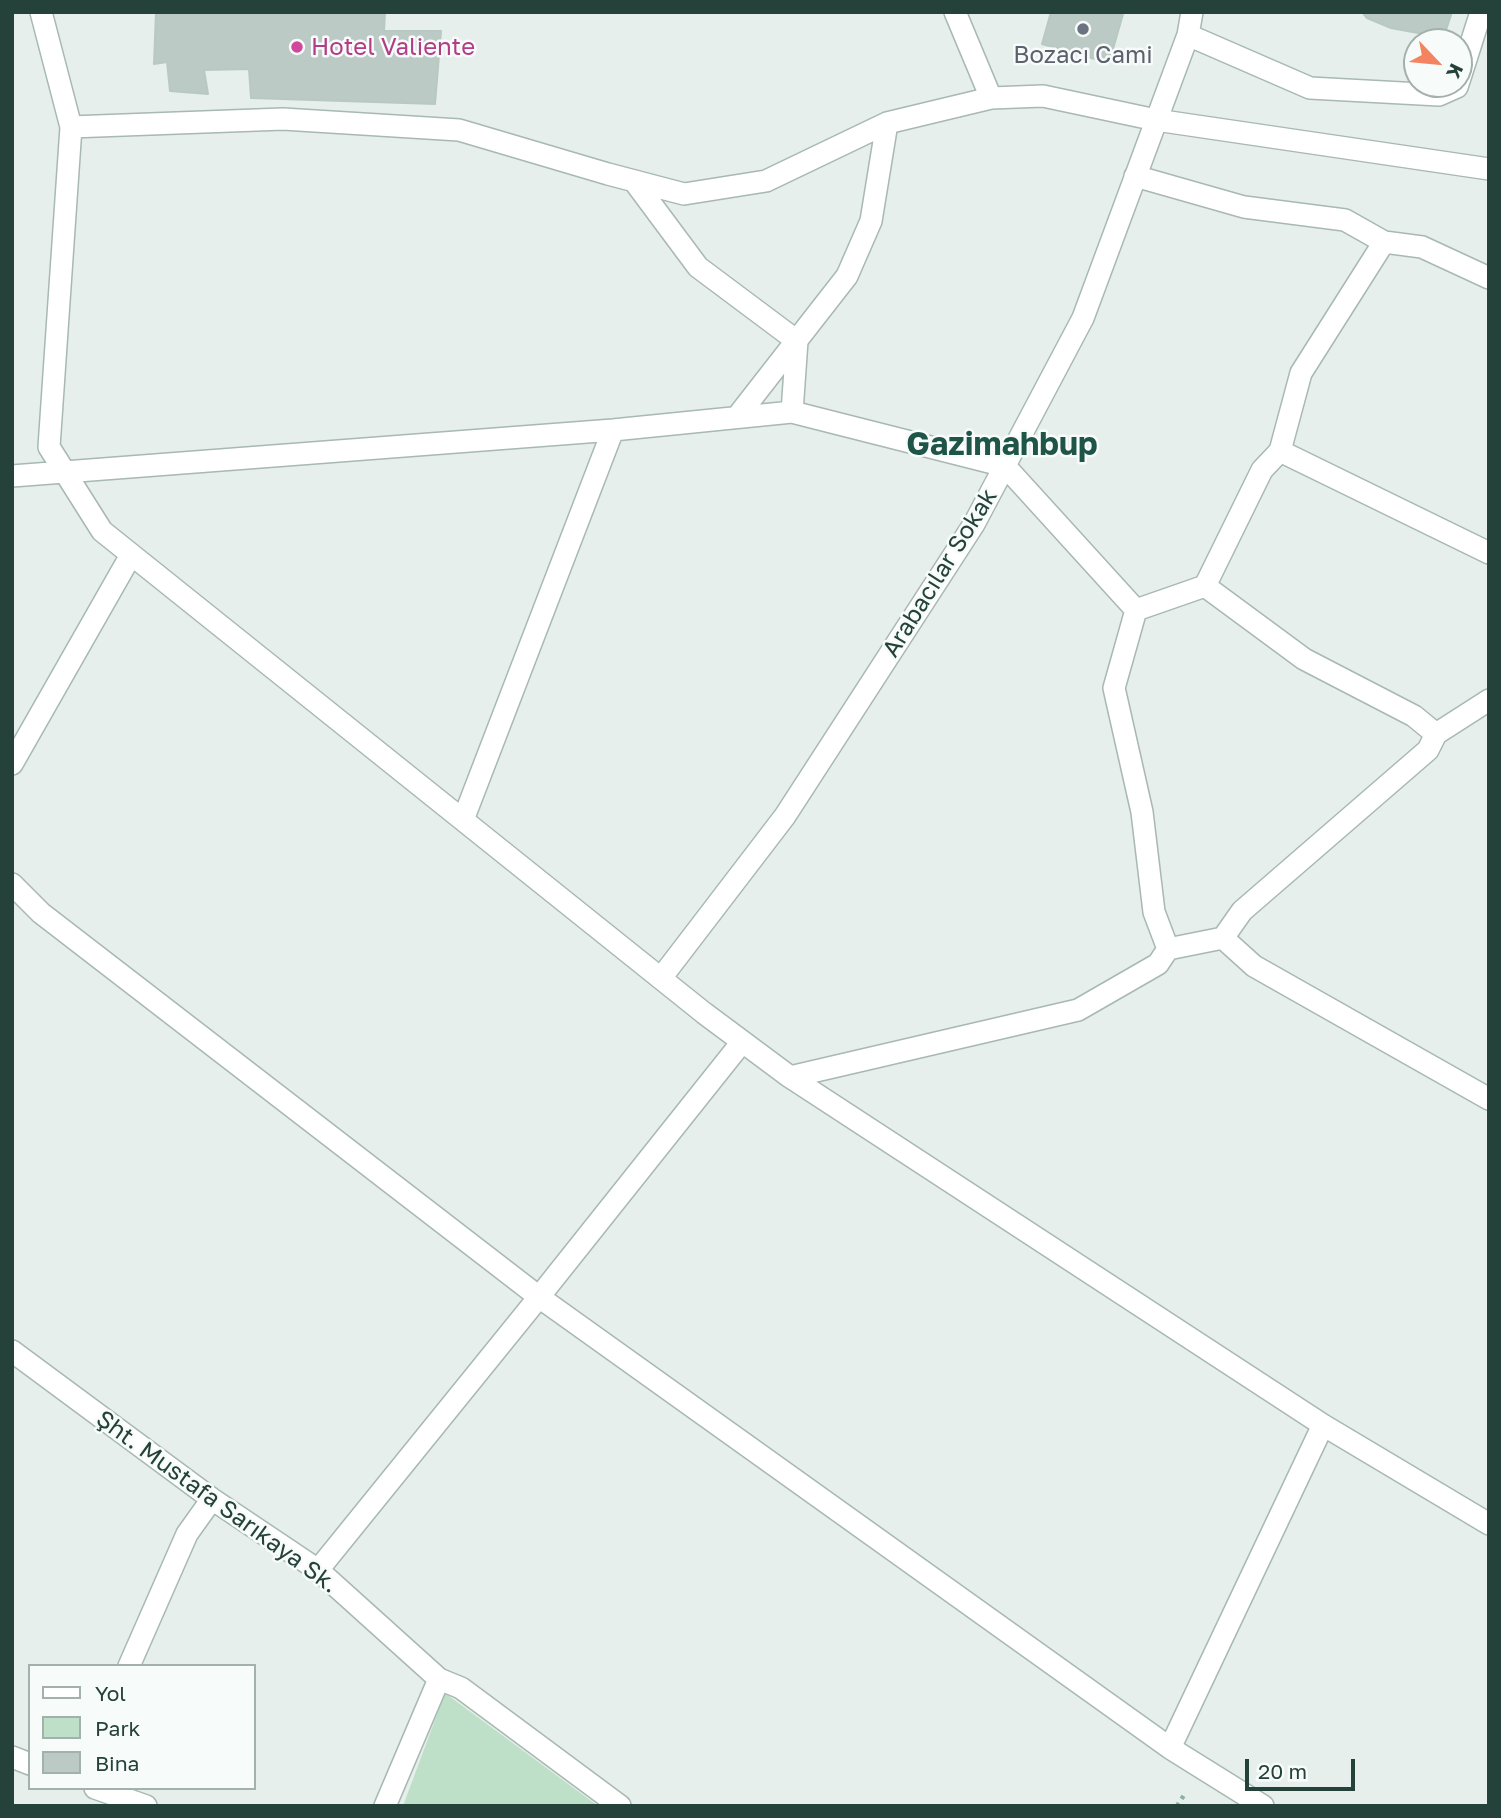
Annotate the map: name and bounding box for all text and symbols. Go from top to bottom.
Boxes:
marker: Bozacı Cami [1075,21,1091,37]
north arrow [1403,28,1473,98]
place label: Hotel Valiente [311,33,475,61]
marker: Hotel Valiente [289,39,305,55]
place label: Bozacı Cami [1013,41,1153,69]
text: K [1442,60,1469,83]
district label: Gazimahbup [906,426,1098,464]
street label: Arabacılar Sokak [877,483,1003,663]
street label: Şht. Mustafa Sarıkaya Sk. [90,1405,344,1599]
legend [28,1664,256,1790]
text: Yol [95,1680,126,1706]
text: Park [95,1715,140,1741]
scale bar [1249,1744,1359,1788]
text: Bina [95,1750,139,1776]
text: 20 m [1258,1758,1307,1784]

